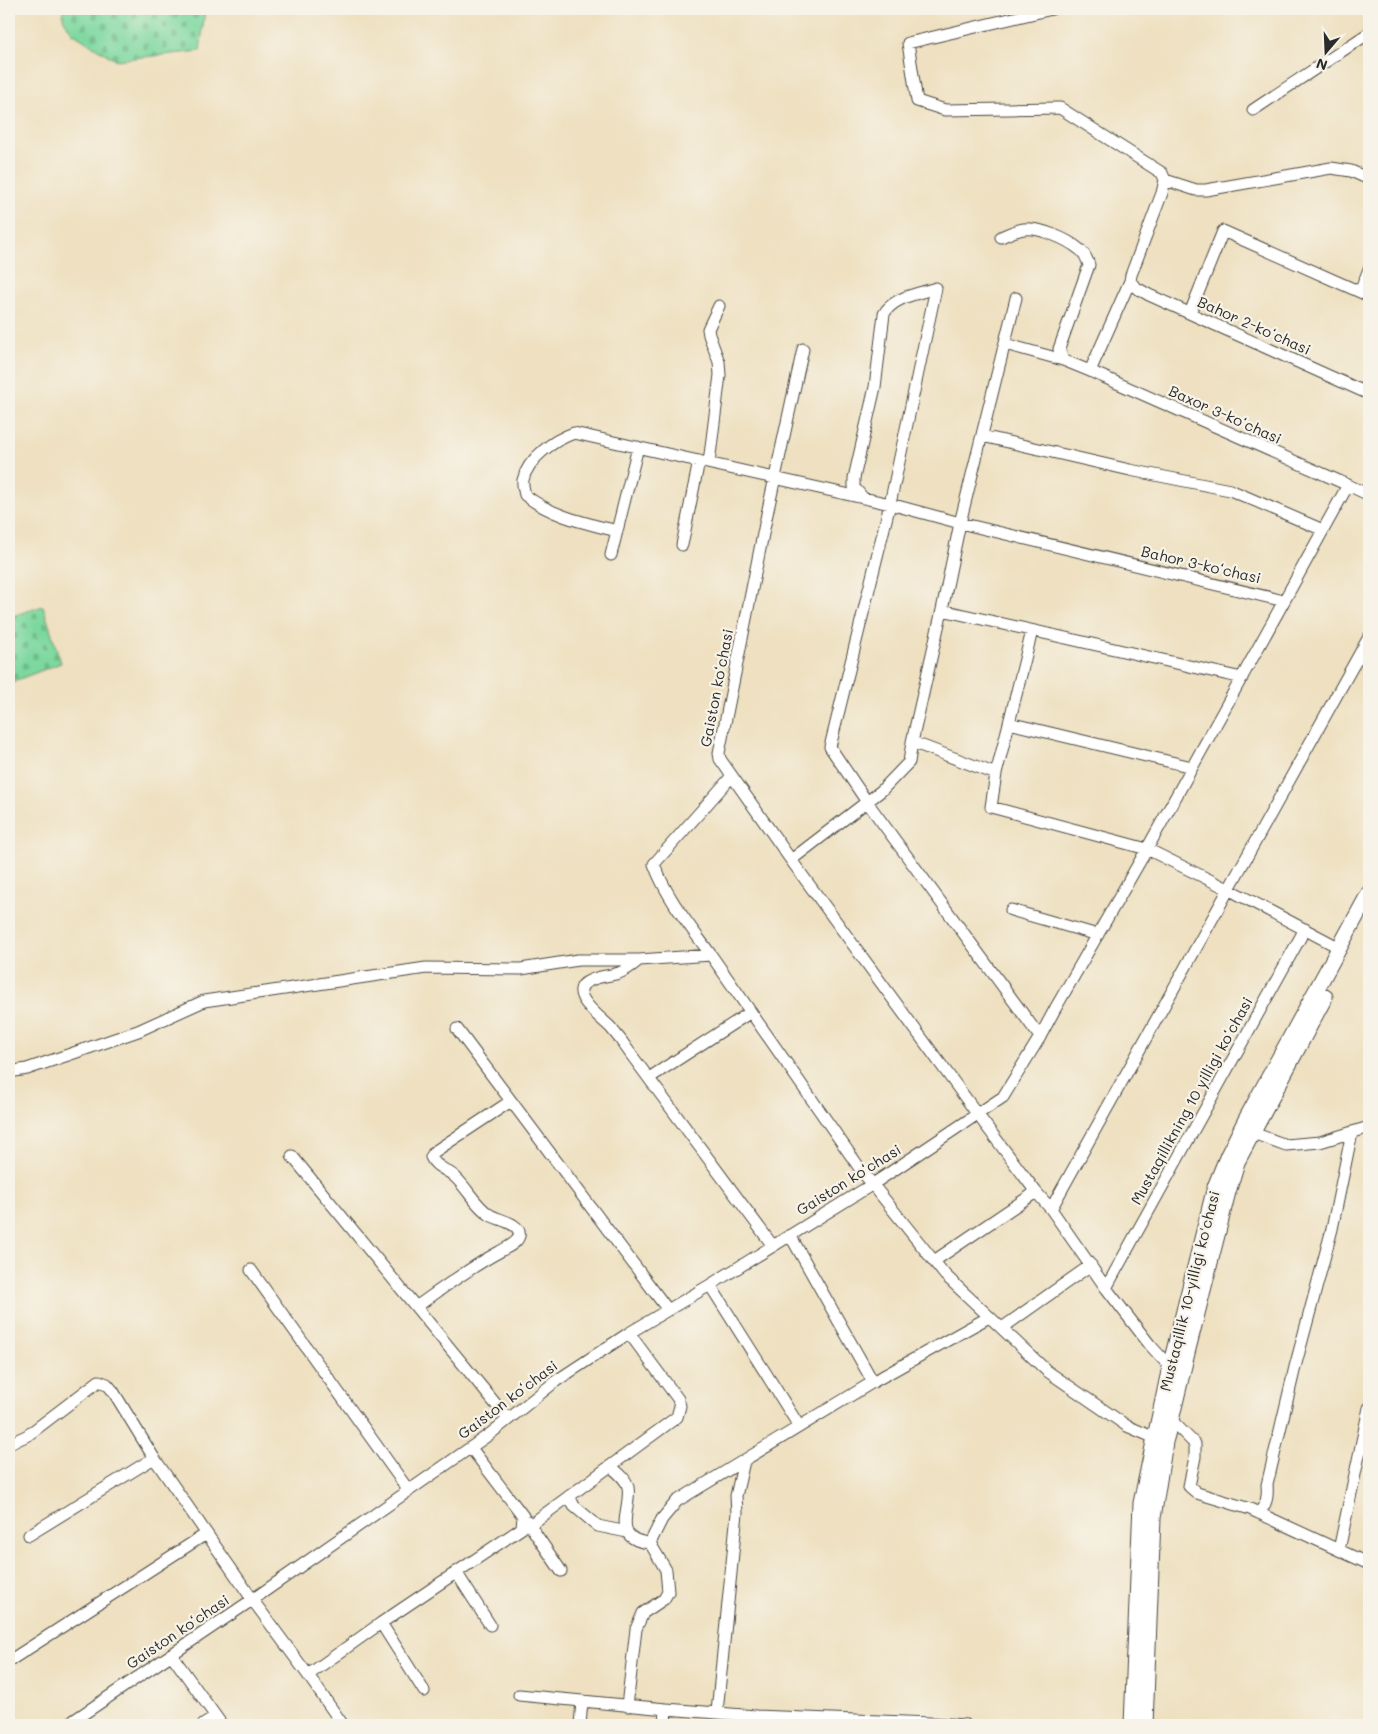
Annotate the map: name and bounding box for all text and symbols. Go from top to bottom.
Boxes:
north arrow [1300,28,1350,78]
text: N [1313,54,1330,75]
street label: Bahor 2-koʻchasi [1195,291,1314,359]
street label: Baxor 3-koʻchasi [1166,380,1285,448]
street label: Bahor 3-koʻchasi [1139,541,1263,588]
street label: Gaiston koʻchasi [695,627,737,749]
street label: Mustaqillikning 10 yilligi koʻchasi [1125,993,1257,1208]
street label: Gaiston koʻchasi [792,1139,905,1219]
street label: Mustaqillik 10-yilligi ko'chasi [1154,1188,1224,1393]
street label: Gaiston koʻchasi [453,1355,561,1443]
street label: Gaiston koʻchasi [122,1589,233,1673]

